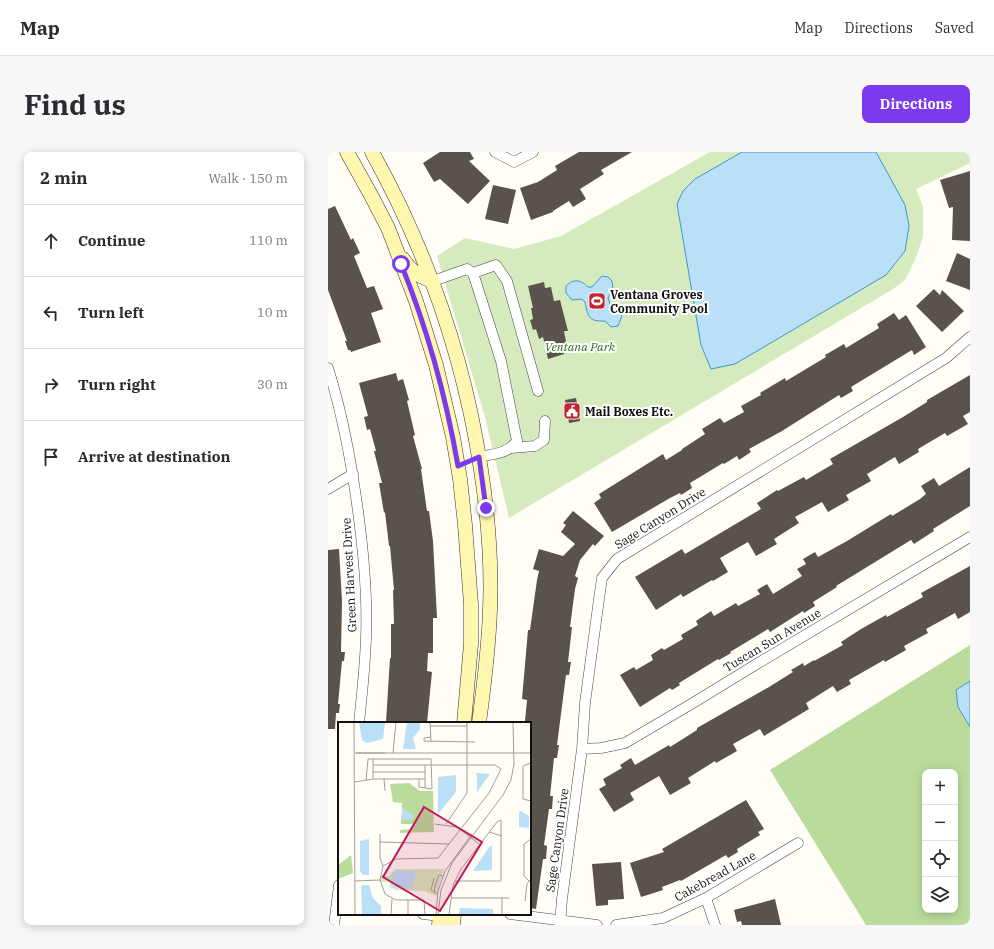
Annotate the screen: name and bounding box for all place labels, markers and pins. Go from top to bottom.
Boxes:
place label: Ventana Groves Community Pool [610,287,708,316]
sports icon: Ventana Groves Community Pool [587,291,607,311]
public building icon: Mail Boxes Etc. [562,401,582,421]
place label: Mail Boxes Etc. [585,404,673,419]

